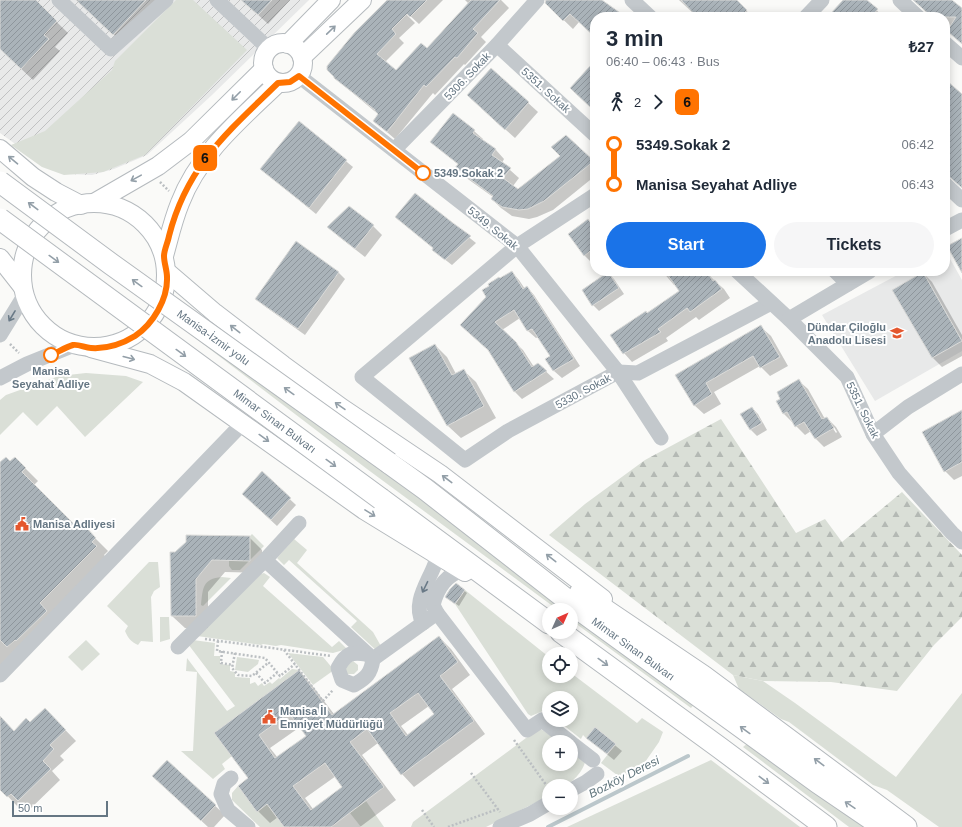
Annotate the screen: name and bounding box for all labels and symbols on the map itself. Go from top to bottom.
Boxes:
one-way arrow [325,26,335,35]
street label: 5306. Sokak [441,49,493,102]
street label: 5351. Sokak [519,65,573,115]
one-way arrow [231,91,241,101]
line badge: 6 [192,145,218,171]
one-way arrow [8,156,19,165]
marker: 5349.Sokak 2 [415,165,431,181]
place label: 5349.Sokak 2 [434,167,503,179]
one-way arrow [131,175,143,183]
one-way arrow [27,202,38,210]
street label: 5349. Sokak [465,204,521,252]
one-way arrow [48,255,59,263]
one-way arrow [132,279,143,287]
street label: Manisa-İzmir yolu [175,307,252,367]
one-way arrow [8,310,16,321]
place label: Dündar Çiloğlu Anadolu Lisesi [807,321,886,346]
one-way arrow [230,324,241,333]
school or university icon: Dündar Çiloğlu Anadolu Lisesi [889,325,905,341]
marker: Manisa Seyahat Adliye [43,347,59,363]
one-way arrow [176,348,187,357]
one-way arrow [122,355,135,363]
place label: Manisa Seyahat Adliye [12,365,90,390]
street label: 5330. Sokak [553,371,613,411]
street label: 5351. Sokak [844,380,882,441]
street label: Mimar Sinan Bulvarı [231,387,318,455]
one-way arrow [283,387,294,396]
one-way arrow [334,402,345,410]
one-way arrow [258,434,269,442]
one-way arrow [325,459,336,467]
one-way arrow [442,475,453,483]
one-way arrow [364,510,376,518]
public building icon: Manisa Adliyesi [14,516,30,532]
place label: Manisa Adliyesi [33,518,115,530]
one-way arrow [545,554,556,562]
one-way arrow [421,581,428,593]
north arrow [542,603,578,639]
street label: Mimar Sinan Bulvarı [590,615,677,683]
one-way arrow [597,658,608,666]
place label: Manisa İl Emniyet Müdürlüğü [280,705,383,730]
public building icon: Manisa İl Emniyet Müdürlüğü [261,709,277,725]
one-way arrow [739,726,750,734]
water label: Bozköy Deresi [586,753,662,801]
one-way arrow [813,758,824,766]
one-way arrow [758,776,769,785]
scale bar [12,799,108,818]
one-way arrow [845,801,856,809]

